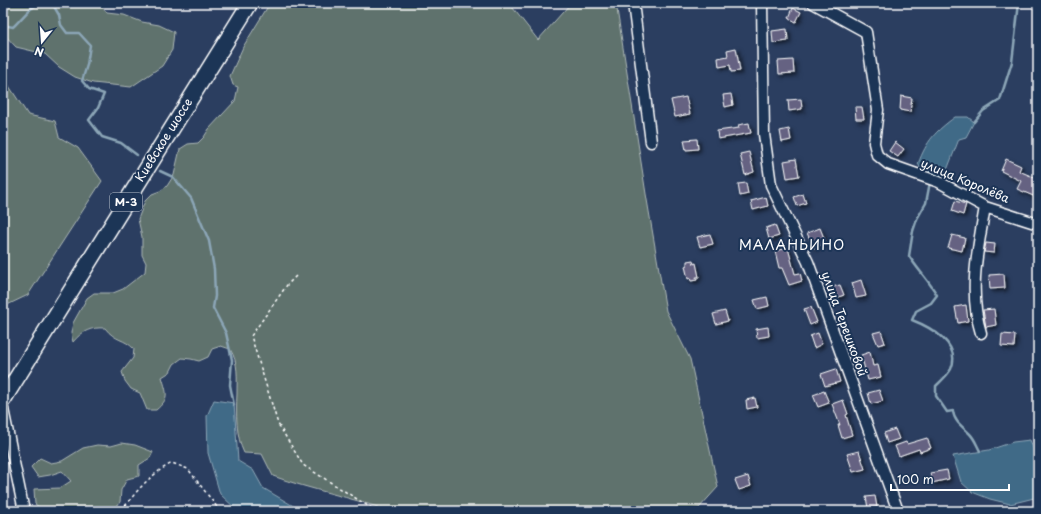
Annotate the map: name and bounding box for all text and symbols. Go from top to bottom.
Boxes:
north arrow [22,22,62,62]
text: N [32,43,46,61]
street label: Киевское шоссе [130,94,196,185]
street label: улица Королёва [918,153,1013,207]
road number: М-3 [110,193,142,211]
district label: МАЛАНЬИНО [739,234,845,255]
street label: улица Терешковой [818,269,872,379]
scale bar [891,466,1009,492]
text: 100 m [897,470,934,488]

